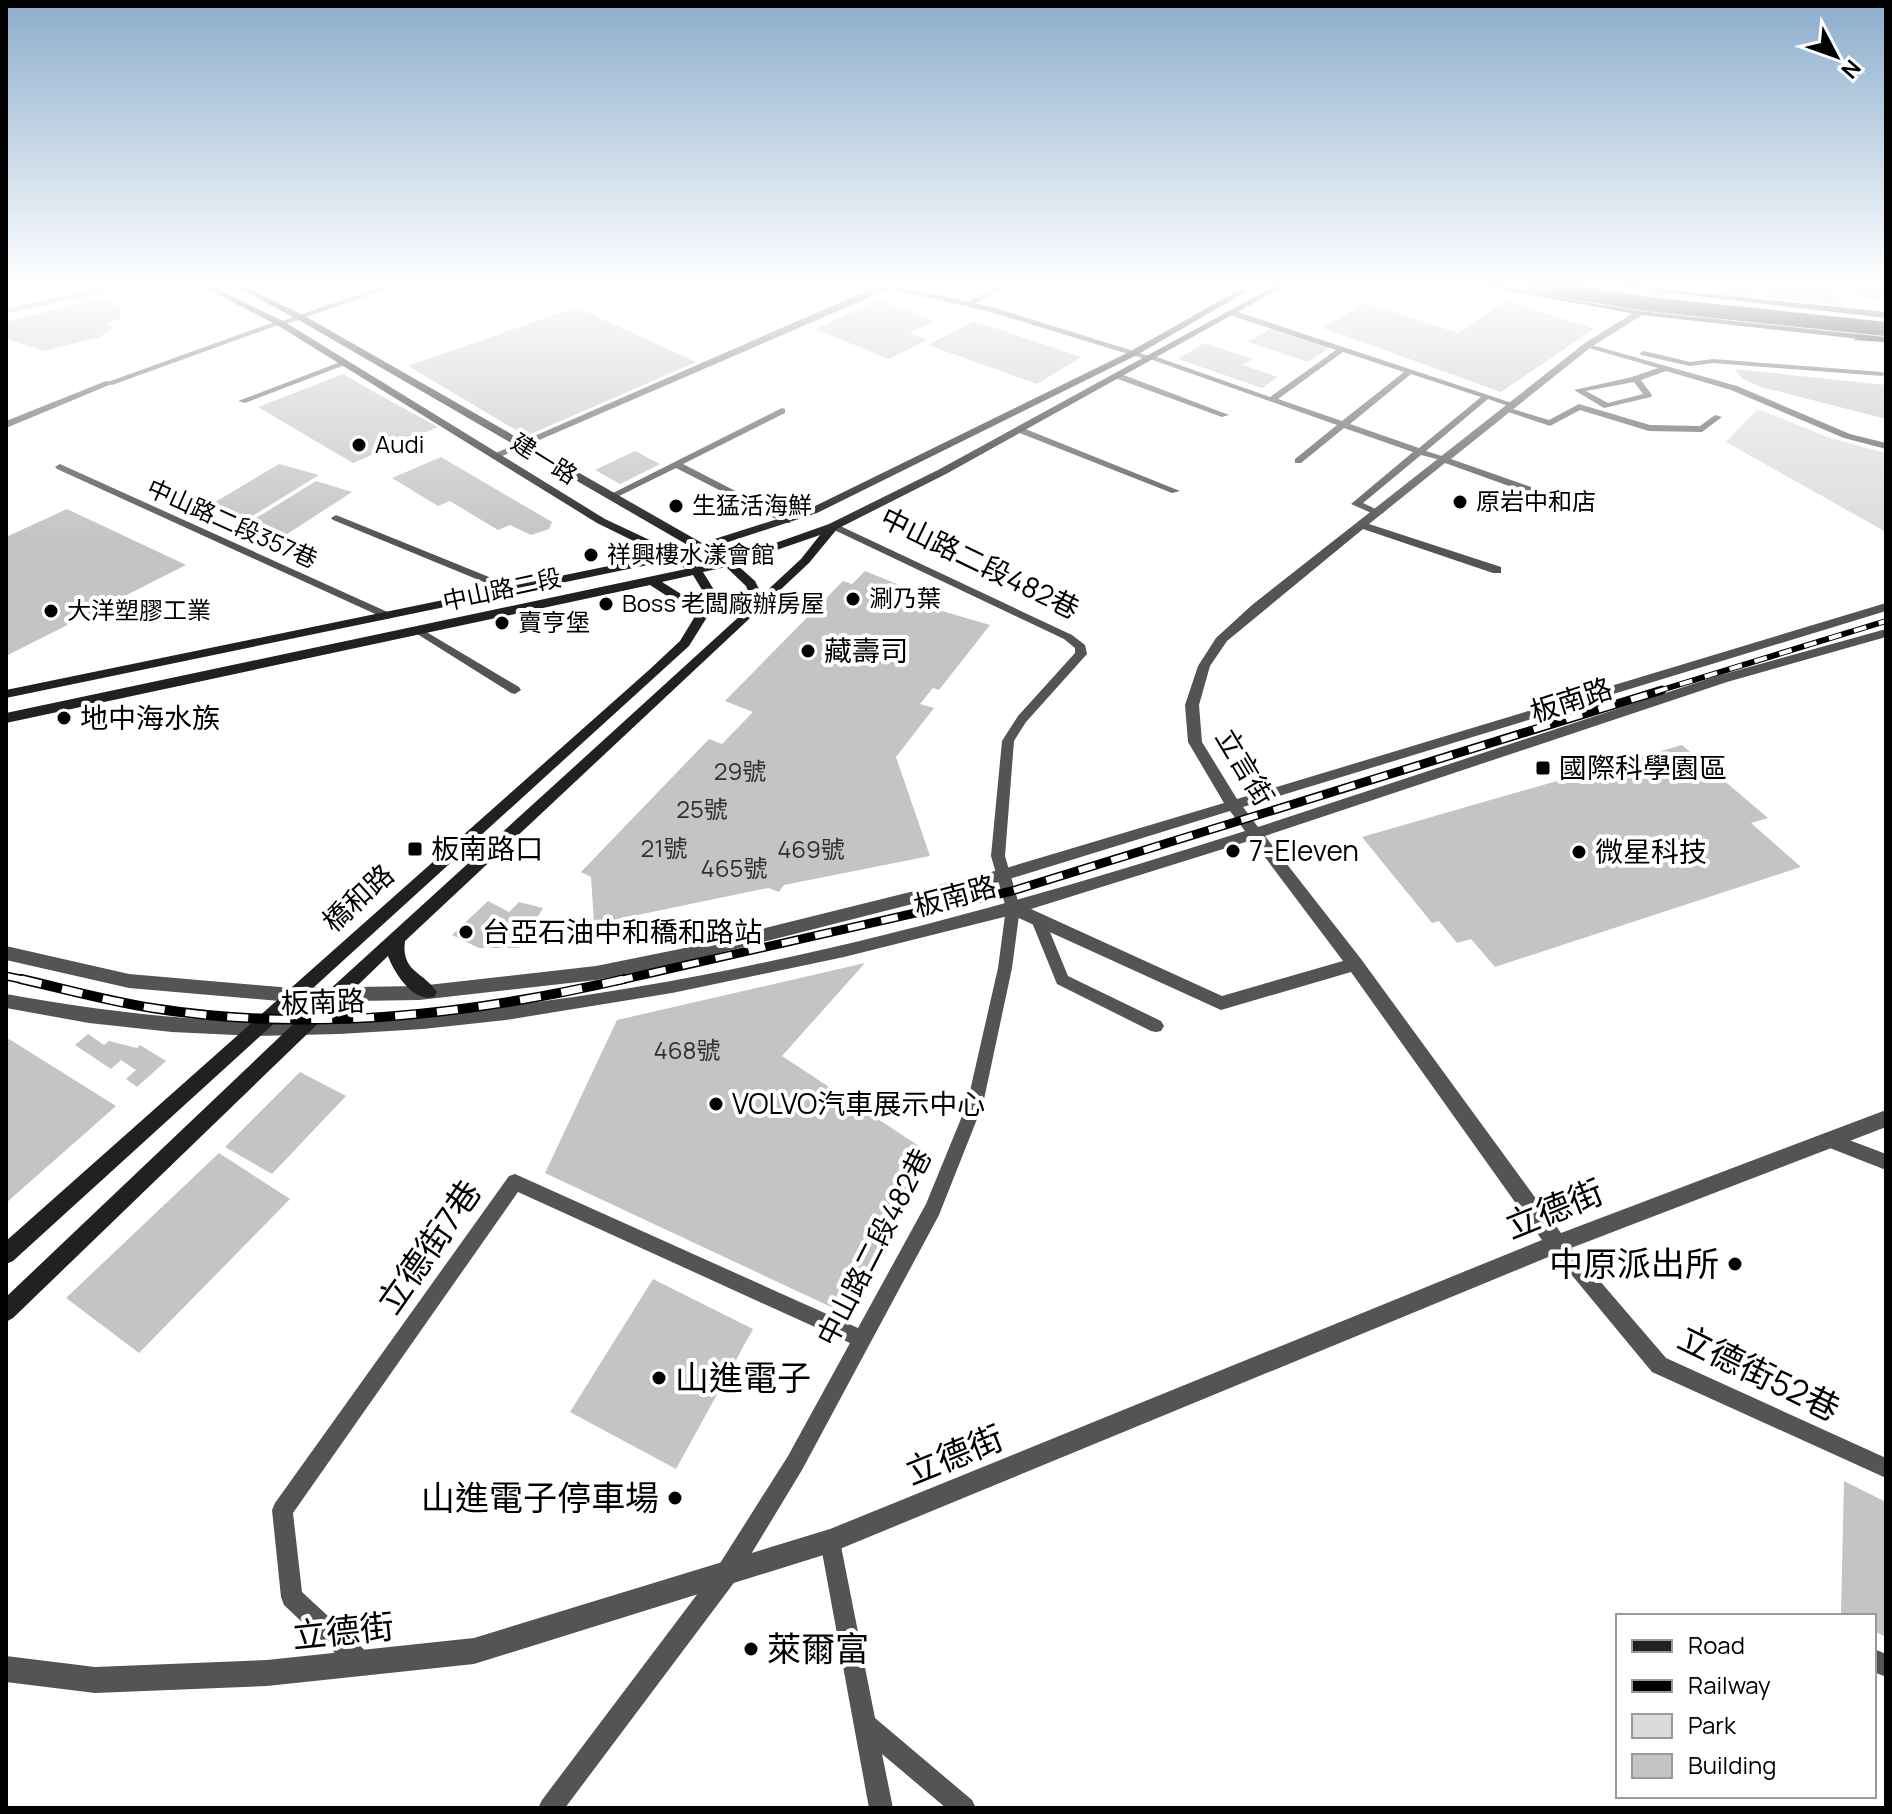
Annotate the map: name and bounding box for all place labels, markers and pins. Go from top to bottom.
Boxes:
place label: Audi [375,427,424,460]
marker: Audi [350,436,368,454]
place label: 原岩中和店 [1476,484,1596,517]
place label: 生猛活海鮮 [692,488,812,521]
marker: 原岩中和店 [1451,493,1469,511]
marker: 生猛活海鮮 [667,497,685,515]
place label: 祥興樓水漾會館 [607,537,775,570]
marker: 祥興樓水漾會館 [582,546,600,564]
place label: 涮乃葉 [869,581,941,614]
place label: Boss 老闆廠辦房屋 [622,586,825,619]
marker: 涮乃葉 [844,590,862,608]
place label: 大洋塑膠工業 [67,593,211,626]
marker: Boss 老闆廠辦房屋 [597,595,615,613]
marker: 大洋塑膠工業 [42,602,60,620]
place label: 賣亨堡 [518,605,590,638]
marker: 賣亨堡 [493,614,511,632]
place label: 藏壽司 [824,631,908,669]
marker: 藏壽司 [799,642,817,660]
place label: 地中海水族 [80,698,220,736]
marker: 地中海水族 [55,709,73,727]
place label: 國際科學園區 [1559,748,1727,786]
marker: 國際科學園區 [1534,759,1552,777]
place label: 板南路口 [431,829,543,867]
place label: 7-Eleven [1249,831,1359,869]
place label: 微星科技 [1595,832,1707,870]
marker: 板南路口 [406,840,424,858]
marker: 7-Eleven [1224,842,1242,860]
marker: 微星科技 [1570,843,1588,861]
place label: 台亞石油中和穚和路站 [482,912,762,950]
marker: 台亞石油中和穚和路站 [457,923,475,941]
place label: VOLVO汽車展示中心 [732,1084,985,1122]
marker: VOLVO汽車展示中心 [707,1095,725,1113]
place label: 中原派出所 [1549,1240,1719,1286]
marker: 中原派出所 [1726,1255,1744,1273]
place label: 山進電子 [675,1354,811,1400]
marker: 山進電子 [650,1369,668,1387]
place label: 山進電子停車場 [421,1474,659,1520]
marker: 山進電子停車場 [666,1489,684,1507]
place label: 萊爾富 [767,1625,869,1671]
marker: 萊爾富 [742,1640,760,1658]

